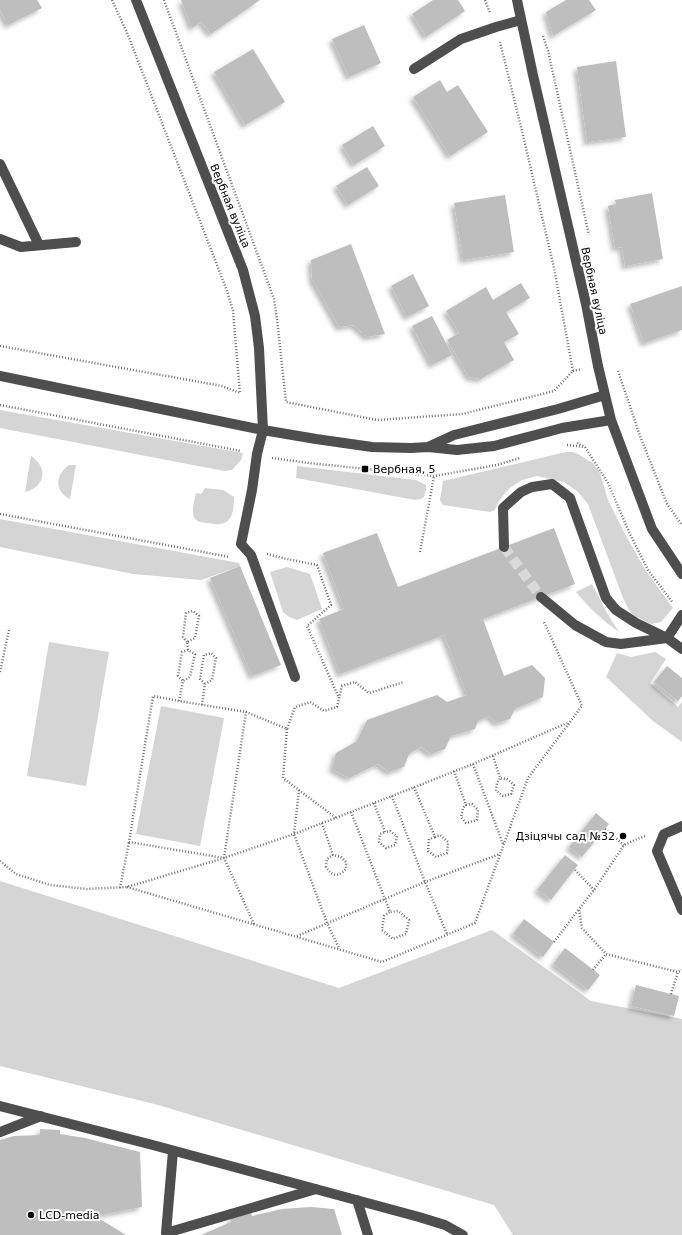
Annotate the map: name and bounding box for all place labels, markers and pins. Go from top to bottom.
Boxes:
place label: Вербная, 5 [373,463,436,476]
marker: Вербная, 5 [360,464,370,474]
place label: Дзіцячы сад №32 [515,830,615,843]
marker: Дзіцячы сад №32 [618,831,628,841]
place label: LCD-media [39,1209,100,1222]
marker: LCD-media [26,1210,36,1220]

